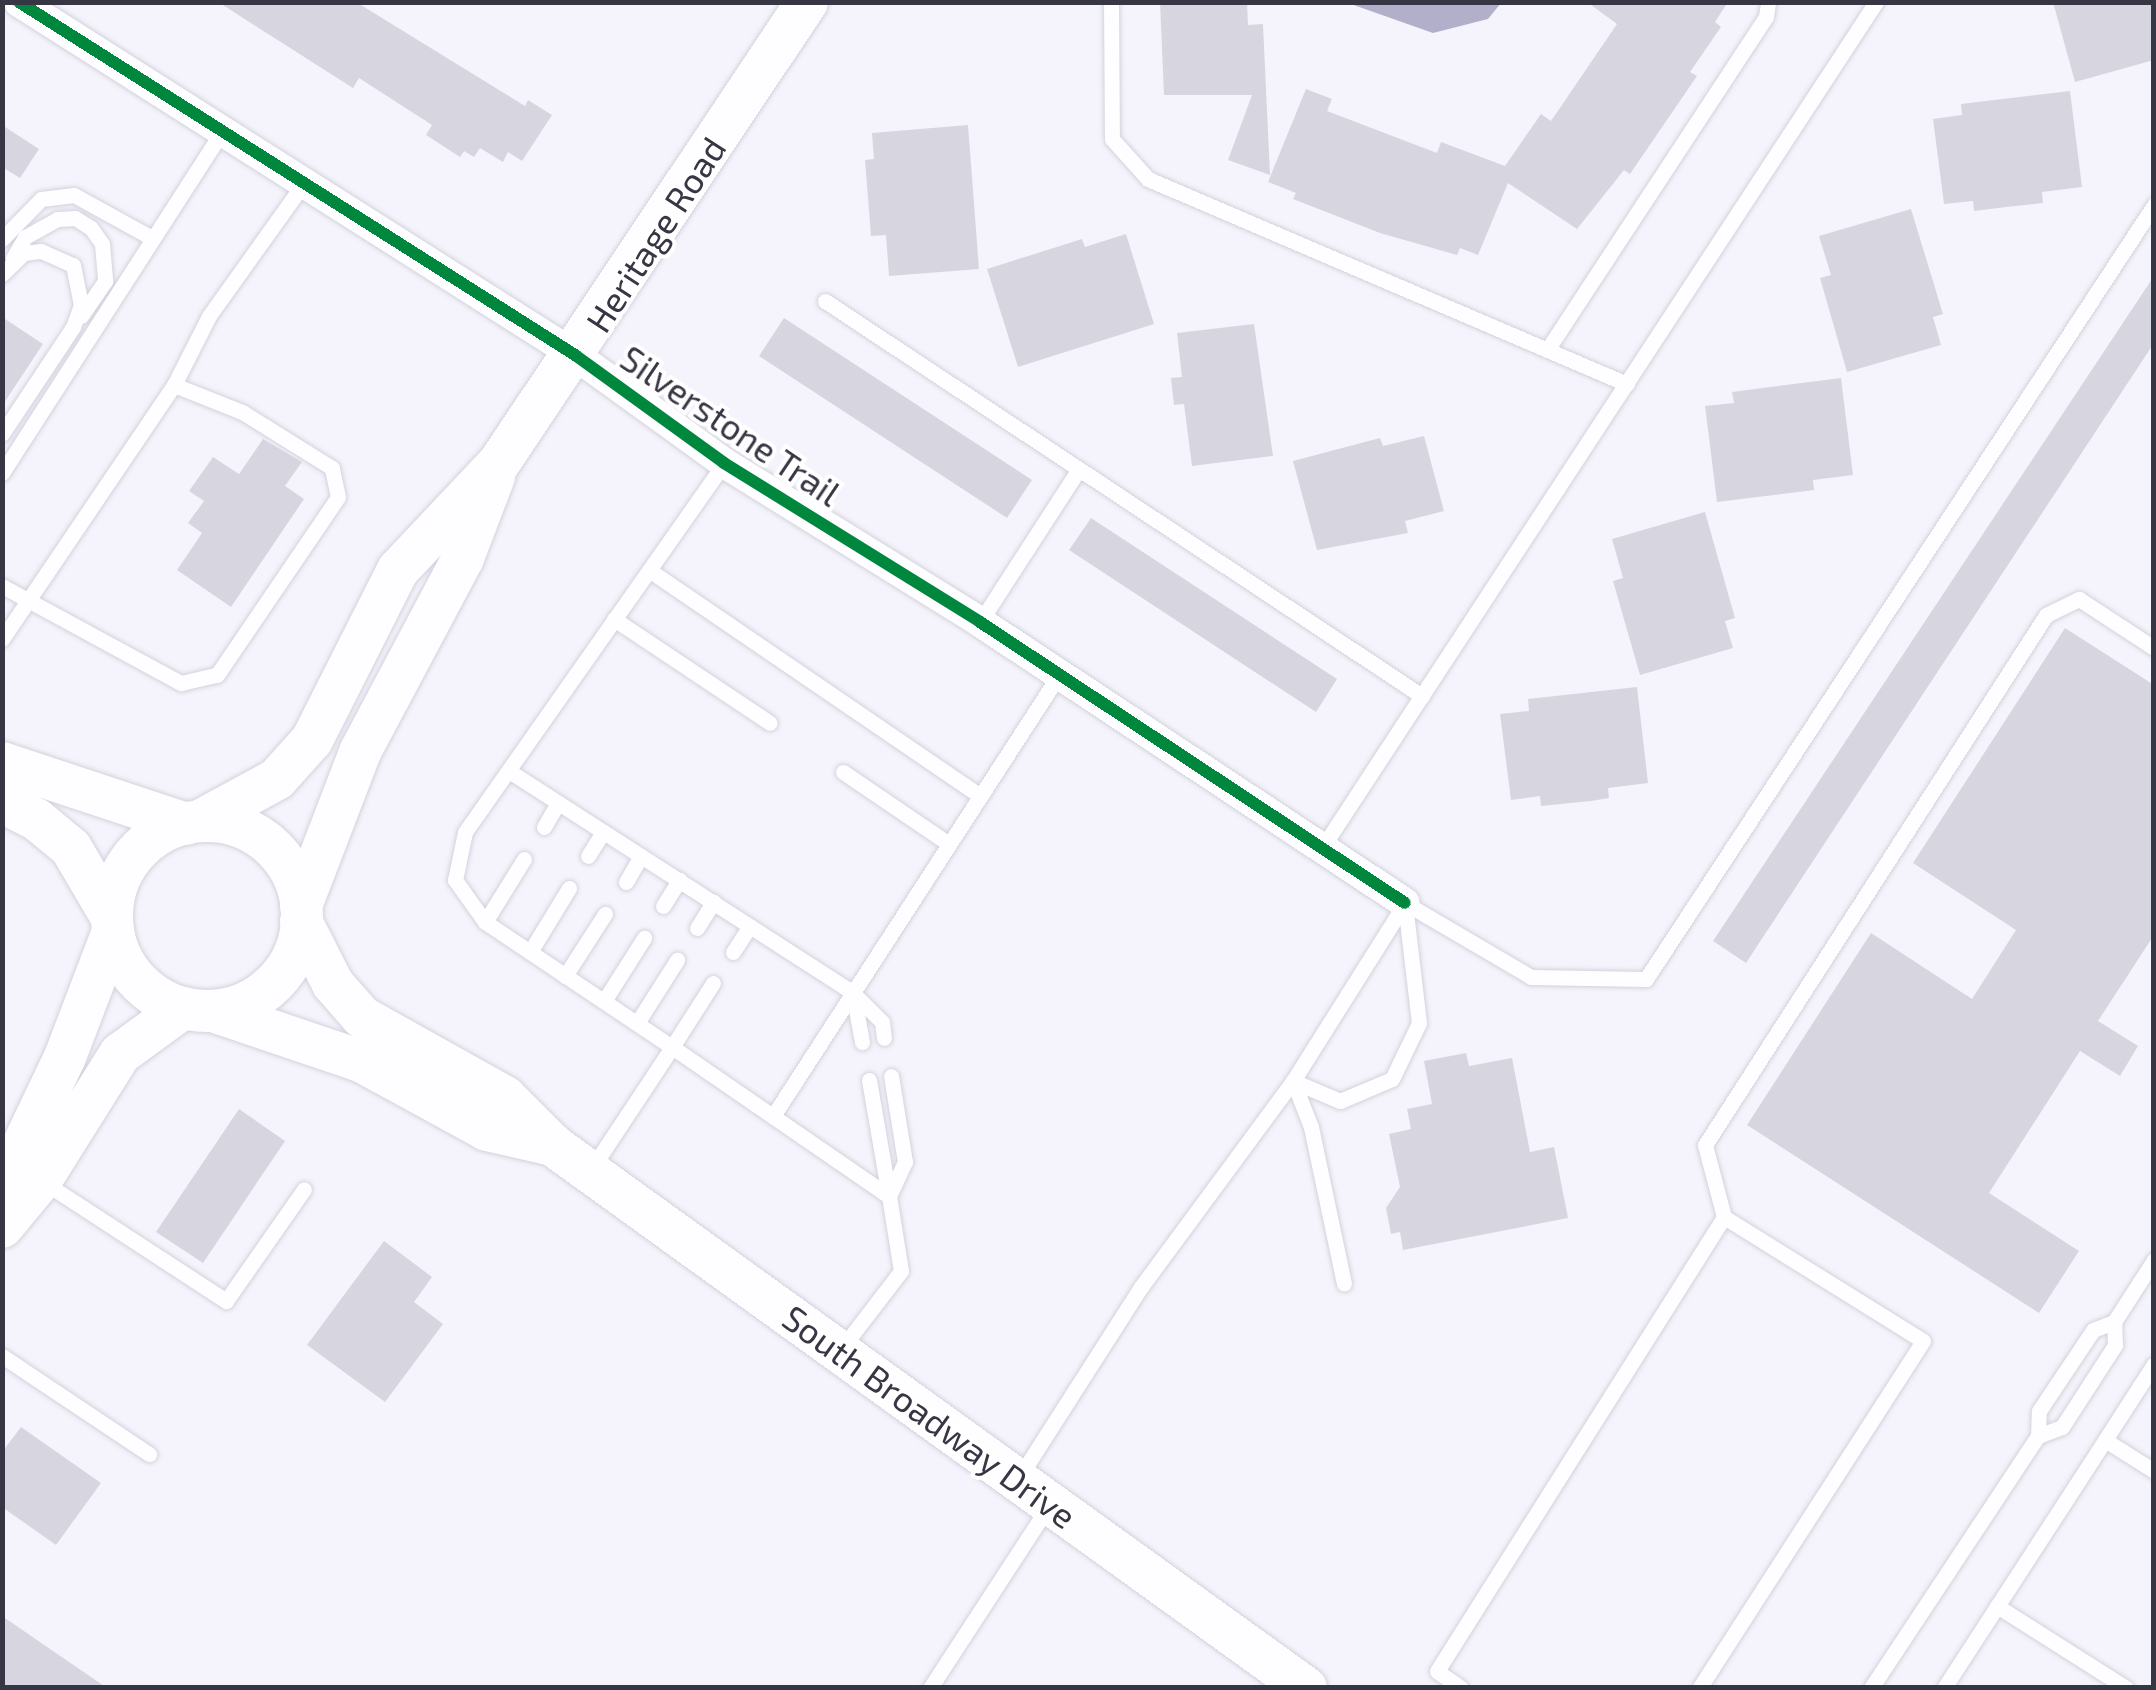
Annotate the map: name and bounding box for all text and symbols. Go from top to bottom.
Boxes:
street label: Heritage Road [576,129,734,339]
street label: Silverstone Trail [613,336,849,514]
street label: South Broadway Drive [775,1295,1085,1537]

